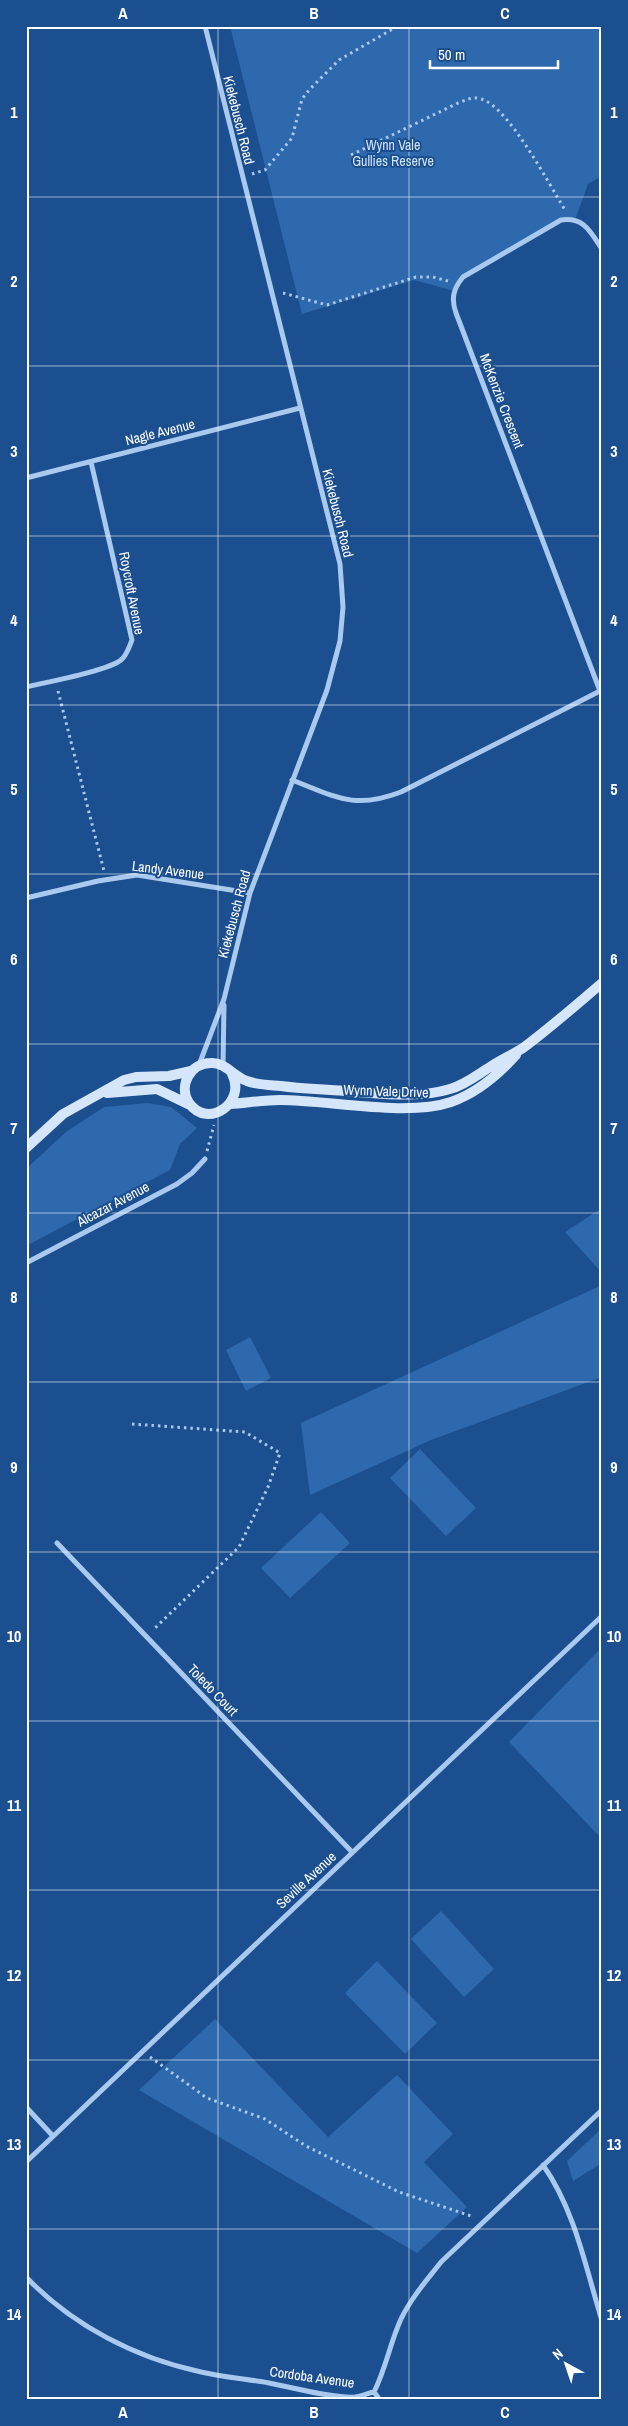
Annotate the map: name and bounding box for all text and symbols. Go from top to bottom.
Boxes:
text: A [118,2,128,24]
text: B [309,2,319,24]
text: C [500,2,510,24]
scale bar [430,38,558,70]
text: 50 m [438,44,465,65]
street label: Kiekebusch Road [219,74,259,166]
text: 1 [10,101,18,123]
text: 1 [610,101,618,123]
park label: Wynn Vale Gullies Reserve [352,136,434,170]
text: 2 [10,270,18,292]
text: 2 [610,270,618,292]
street label: McKenzie Crescent [476,351,528,451]
street label: Nagle Avenue [123,415,197,449]
text: 3 [10,440,18,462]
text: 3 [610,440,618,462]
street label: Kiekebusch Road [318,467,358,559]
street label: Roycroft Avenue [115,550,149,636]
text: 4 [10,609,18,631]
text: 4 [610,609,618,631]
text: 5 [10,778,18,800]
text: 5 [610,778,618,800]
street label: Landy Avenue [131,857,205,883]
street label: Kiekebusch Road [214,868,254,960]
text: 6 [10,948,18,970]
text: 6 [610,948,618,970]
street label: Wynn Vale Drive [343,1081,429,1101]
text: 7 [10,1117,18,1139]
text: 7 [610,1117,618,1139]
street label: Alcazar Avenue [73,1177,152,1231]
text: 8 [10,1286,18,1308]
text: 8 [610,1286,618,1308]
text: 9 [10,1456,18,1478]
text: 9 [610,1456,618,1478]
text: 10 [7,1625,21,1647]
text: 10 [607,1625,621,1647]
street label: Toledo Court [184,1660,242,1720]
text: 11 [7,1794,22,1816]
text: 11 [607,1794,622,1816]
street label: Seville Avenue [272,1848,340,1912]
text: 12 [7,1964,21,1986]
text: 12 [607,1964,621,1986]
text: 13 [7,2133,21,2155]
text: 13 [607,2133,621,2155]
text: 14 [7,2303,22,2325]
text: 14 [607,2303,622,2325]
north arrow [540,2338,590,2388]
text: N [549,2344,567,2364]
street label: Cordoba Avenue [268,2362,356,2392]
text: A [118,2401,128,2423]
text: B [309,2401,319,2423]
text: C [500,2401,510,2423]

